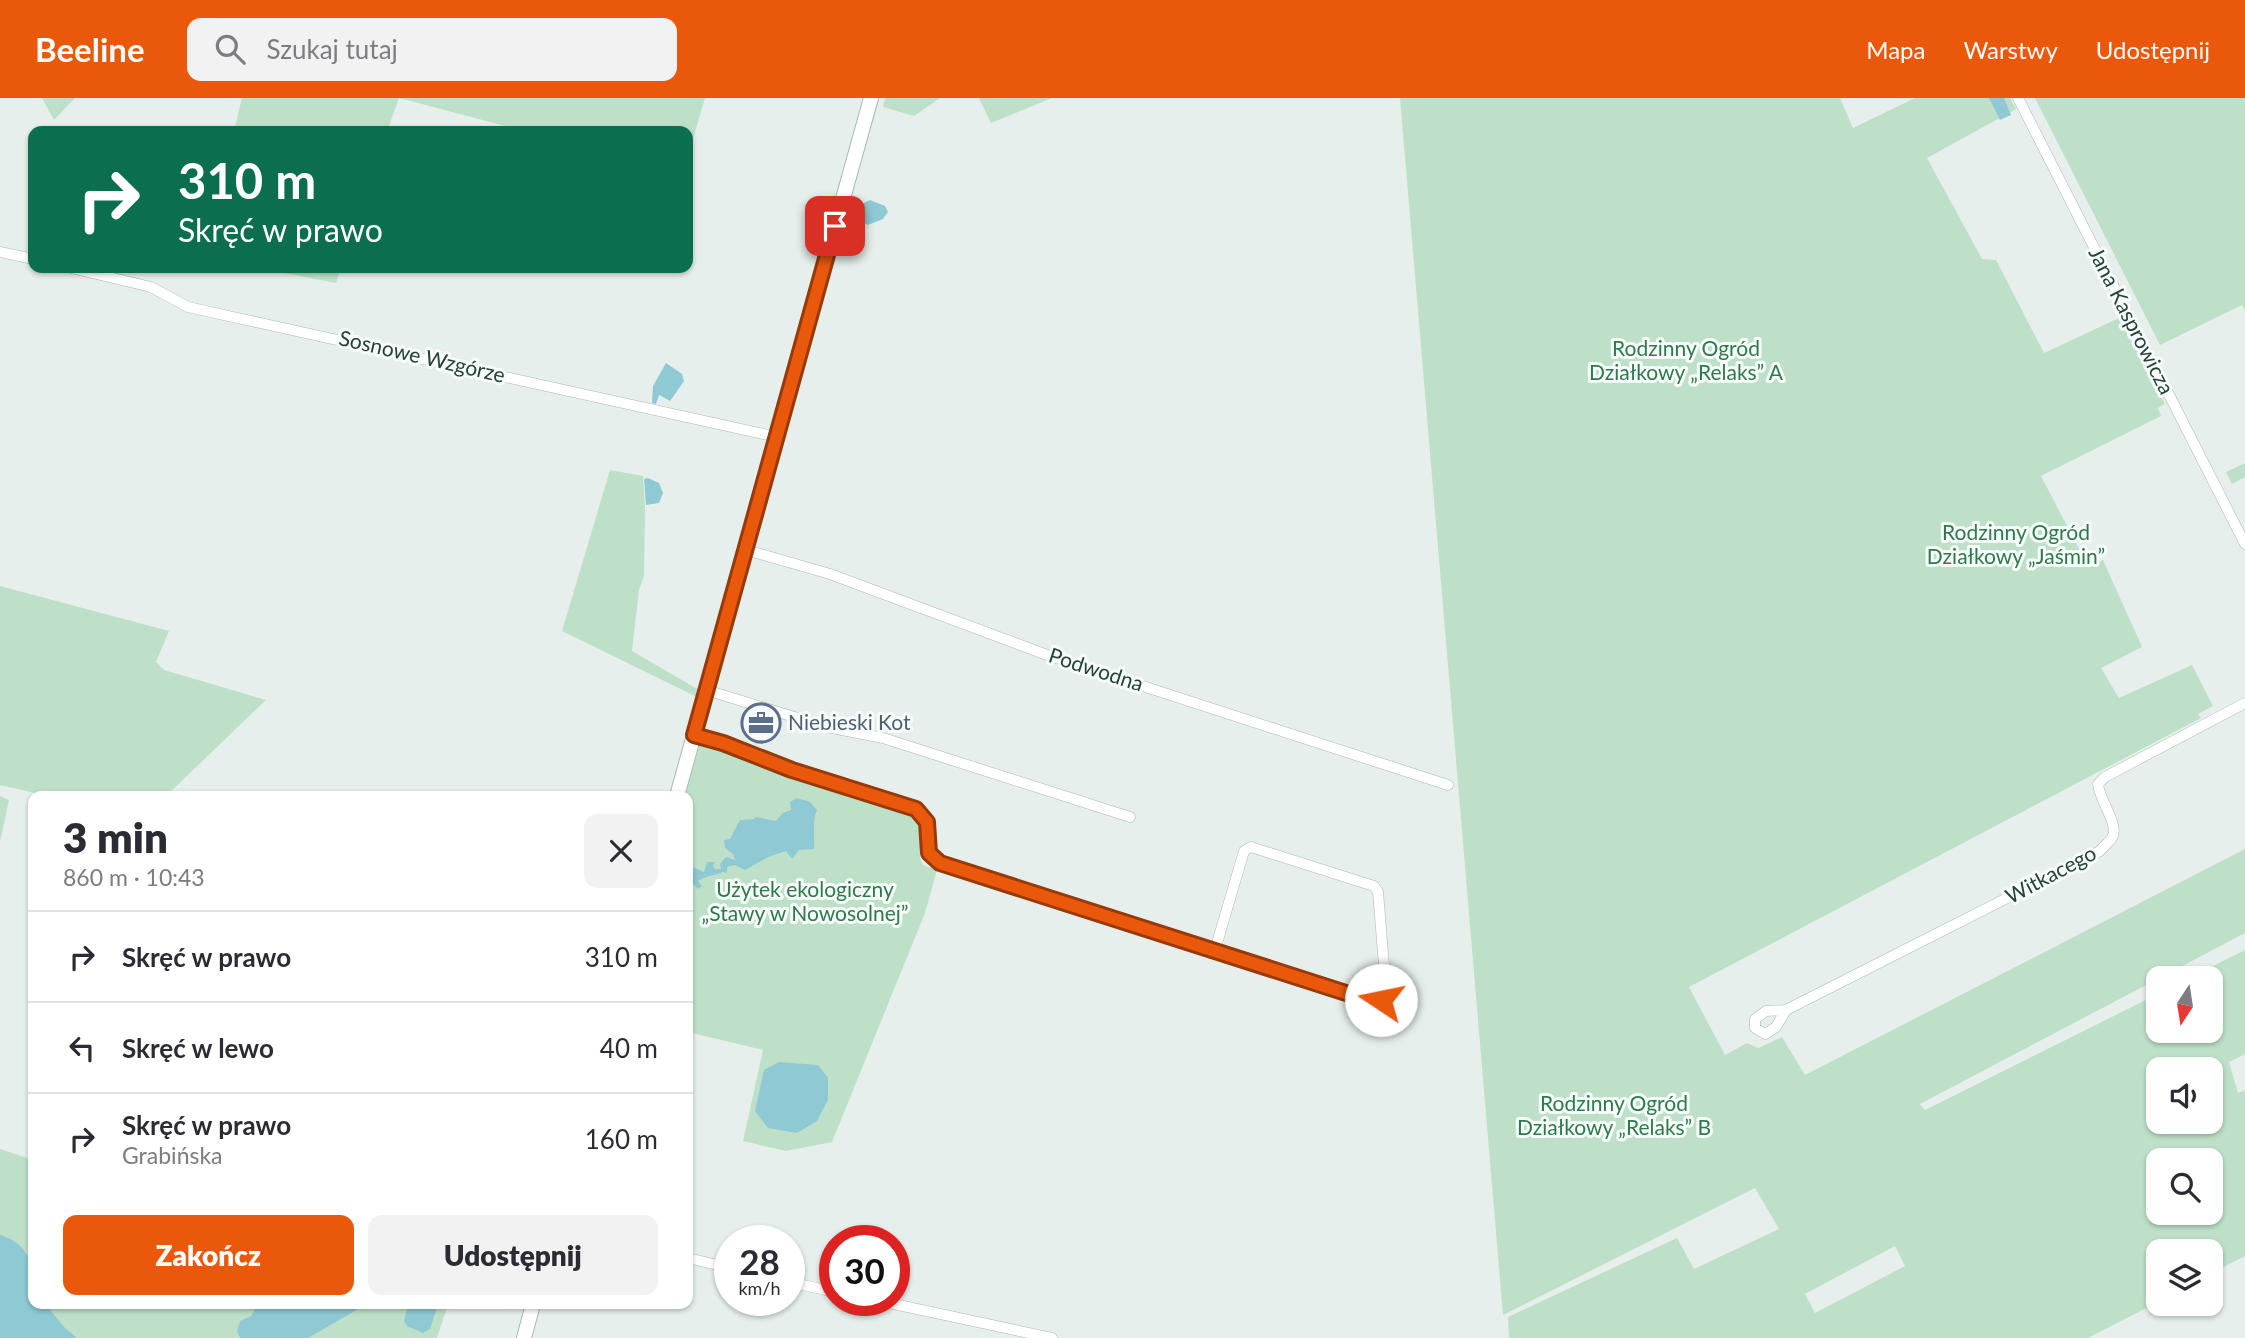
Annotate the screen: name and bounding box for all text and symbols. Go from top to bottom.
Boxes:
search box [187,18,677,81]
text: Beeline [35,29,145,69]
icon: search [211,30,249,68]
text: Szukaj tutaj [267,33,398,65]
text: Mapa [1866,35,1925,64]
text: Warstwy [1963,35,2058,64]
text: Udostępnij [2096,35,2210,64]
text: 310 m [178,151,316,209]
icon: right [63,154,154,245]
pin [805,196,865,256]
icon: arrive [816,207,854,245]
text: Skręć w prawo [178,210,383,249]
street label: Jana Kasprowicza [2084,242,2180,398]
street label: Sosnowe Wzgórze [337,324,508,387]
park label: Rodzinny Ogród Działkowy „Relaks” A [1589,335,1784,384]
park label: Rodzinny Ogród Działkowy „Jaśmin” [1927,519,2105,568]
street label: Podwodna [1046,642,1147,696]
office icon: Niebieski Kot [740,702,782,744]
place label: Niebieski Kot [788,709,911,734]
text: 3 min [63,812,168,862]
button: close [584,814,658,888]
street label: Witkacego [2001,839,2100,908]
text: 860 m · 10:43 [63,863,205,891]
park label: Użytek ekologiczny „Stawy w Nowosolnej” [702,876,908,925]
icon: right [63,938,101,976]
text: Skręć w prawo [122,941,291,973]
text: 310 m [585,941,658,973]
position arrow [1344,963,1418,1037]
north arrow [2146,966,2222,1043]
map controls [2146,966,2223,1316]
icon: left [63,1029,101,1067]
text: Skręć w lewo [122,1032,274,1064]
text: 40 m [600,1032,658,1064]
button: sound [2146,1057,2223,1134]
park label: Rodzinny Ogród Działkowy „Relaks” B [1517,1090,1711,1139]
text: Skręć w prawo [122,1109,291,1141]
icon: right [63,1120,101,1158]
text: 160 m [585,1123,658,1155]
text: Grabińska [122,1141,223,1169]
button: search [2146,1148,2223,1225]
button: Zakończ [63,1215,354,1295]
button: Udostępnij [368,1215,658,1295]
speed limit sign: 30 [819,1225,910,1316]
button: layers [2146,1239,2223,1316]
text: 28 [739,1240,780,1282]
text: km/h [738,1277,781,1299]

